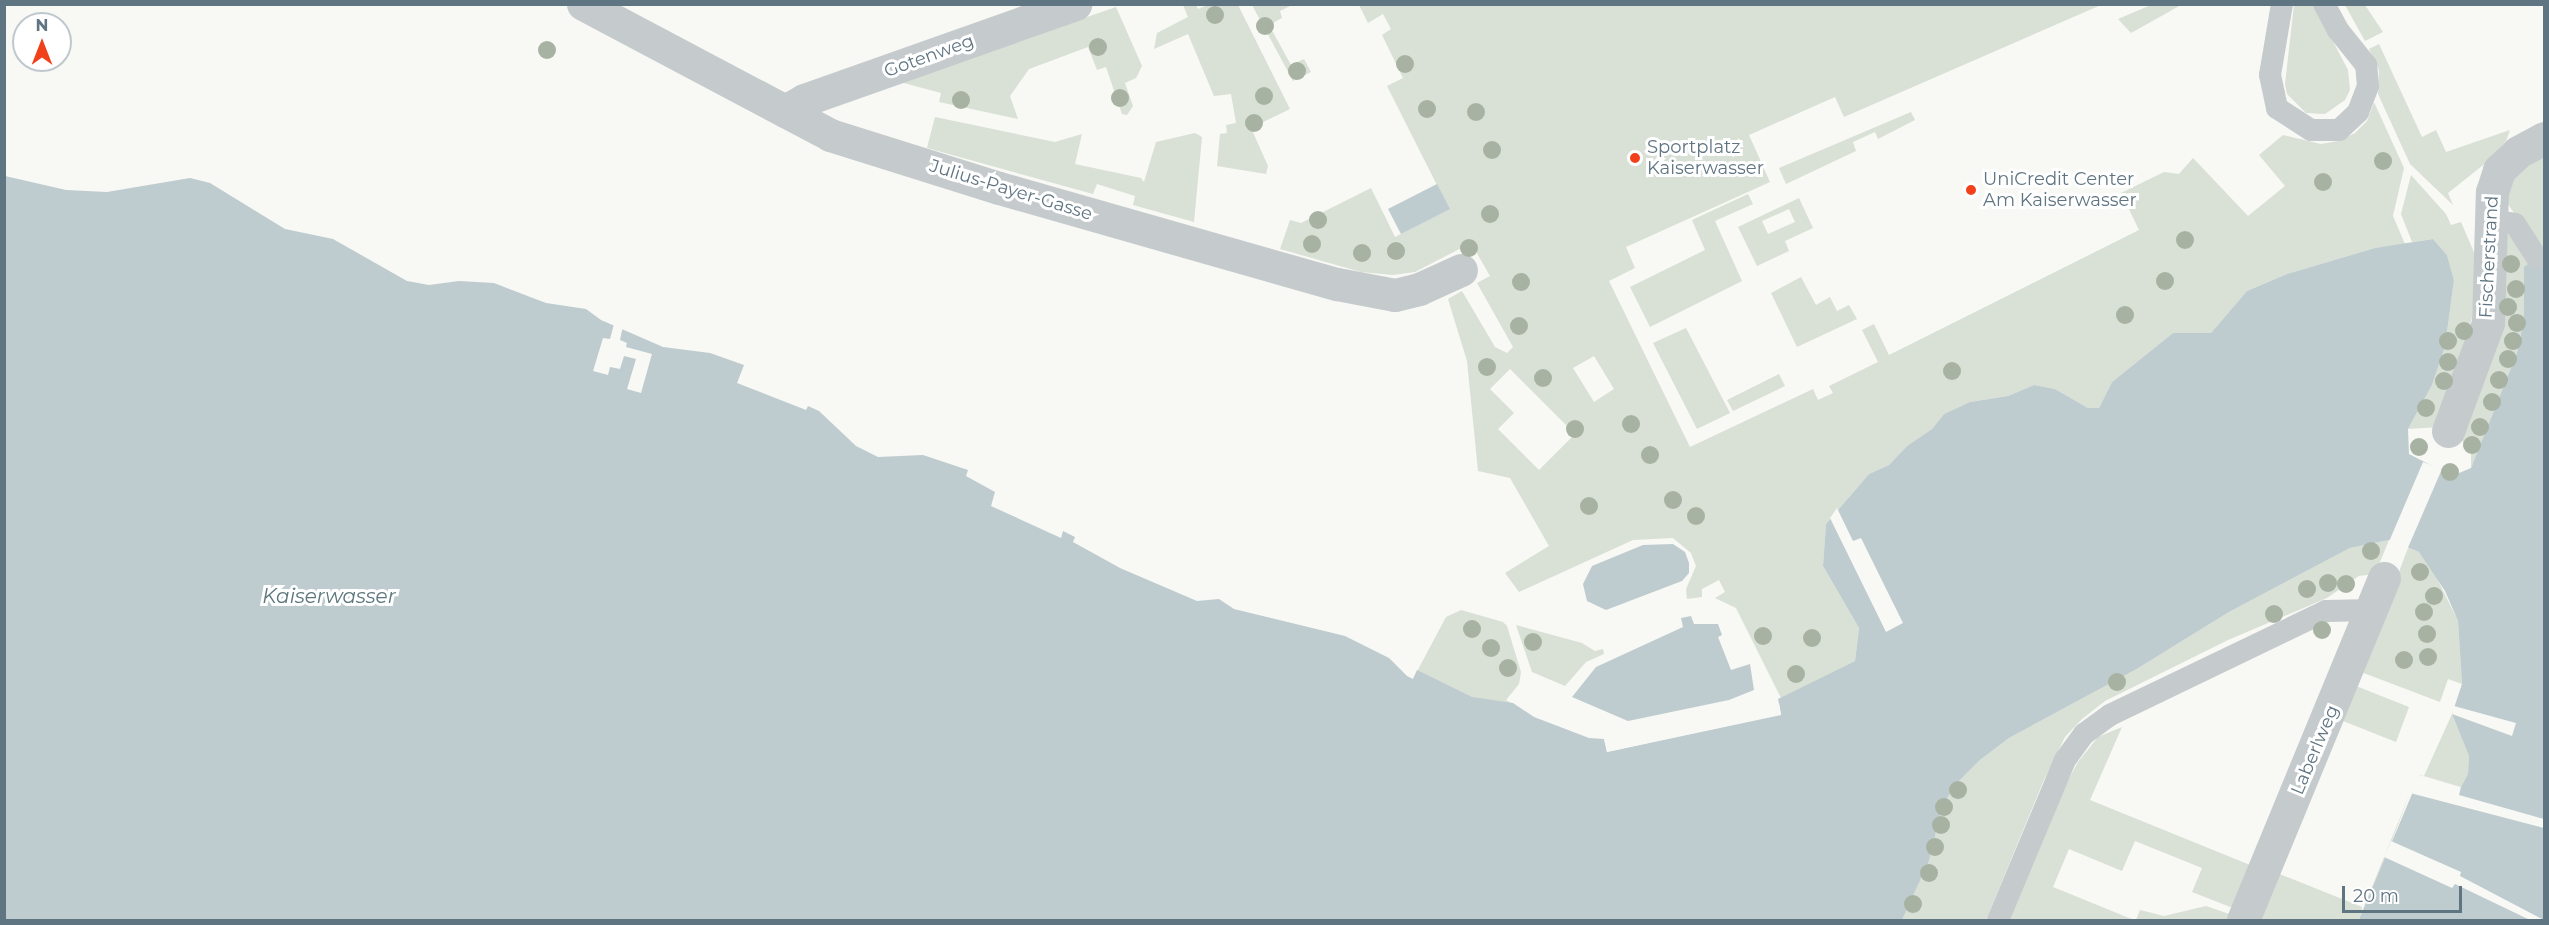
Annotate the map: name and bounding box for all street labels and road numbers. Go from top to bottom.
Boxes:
street label: Gotenweg [881,30,977,82]
street label: Julius-Payer-Gasse [927,155,1095,225]
street label: Fischerstrand [2475,195,2503,319]
street label: Laberlweg [2287,702,2343,798]

